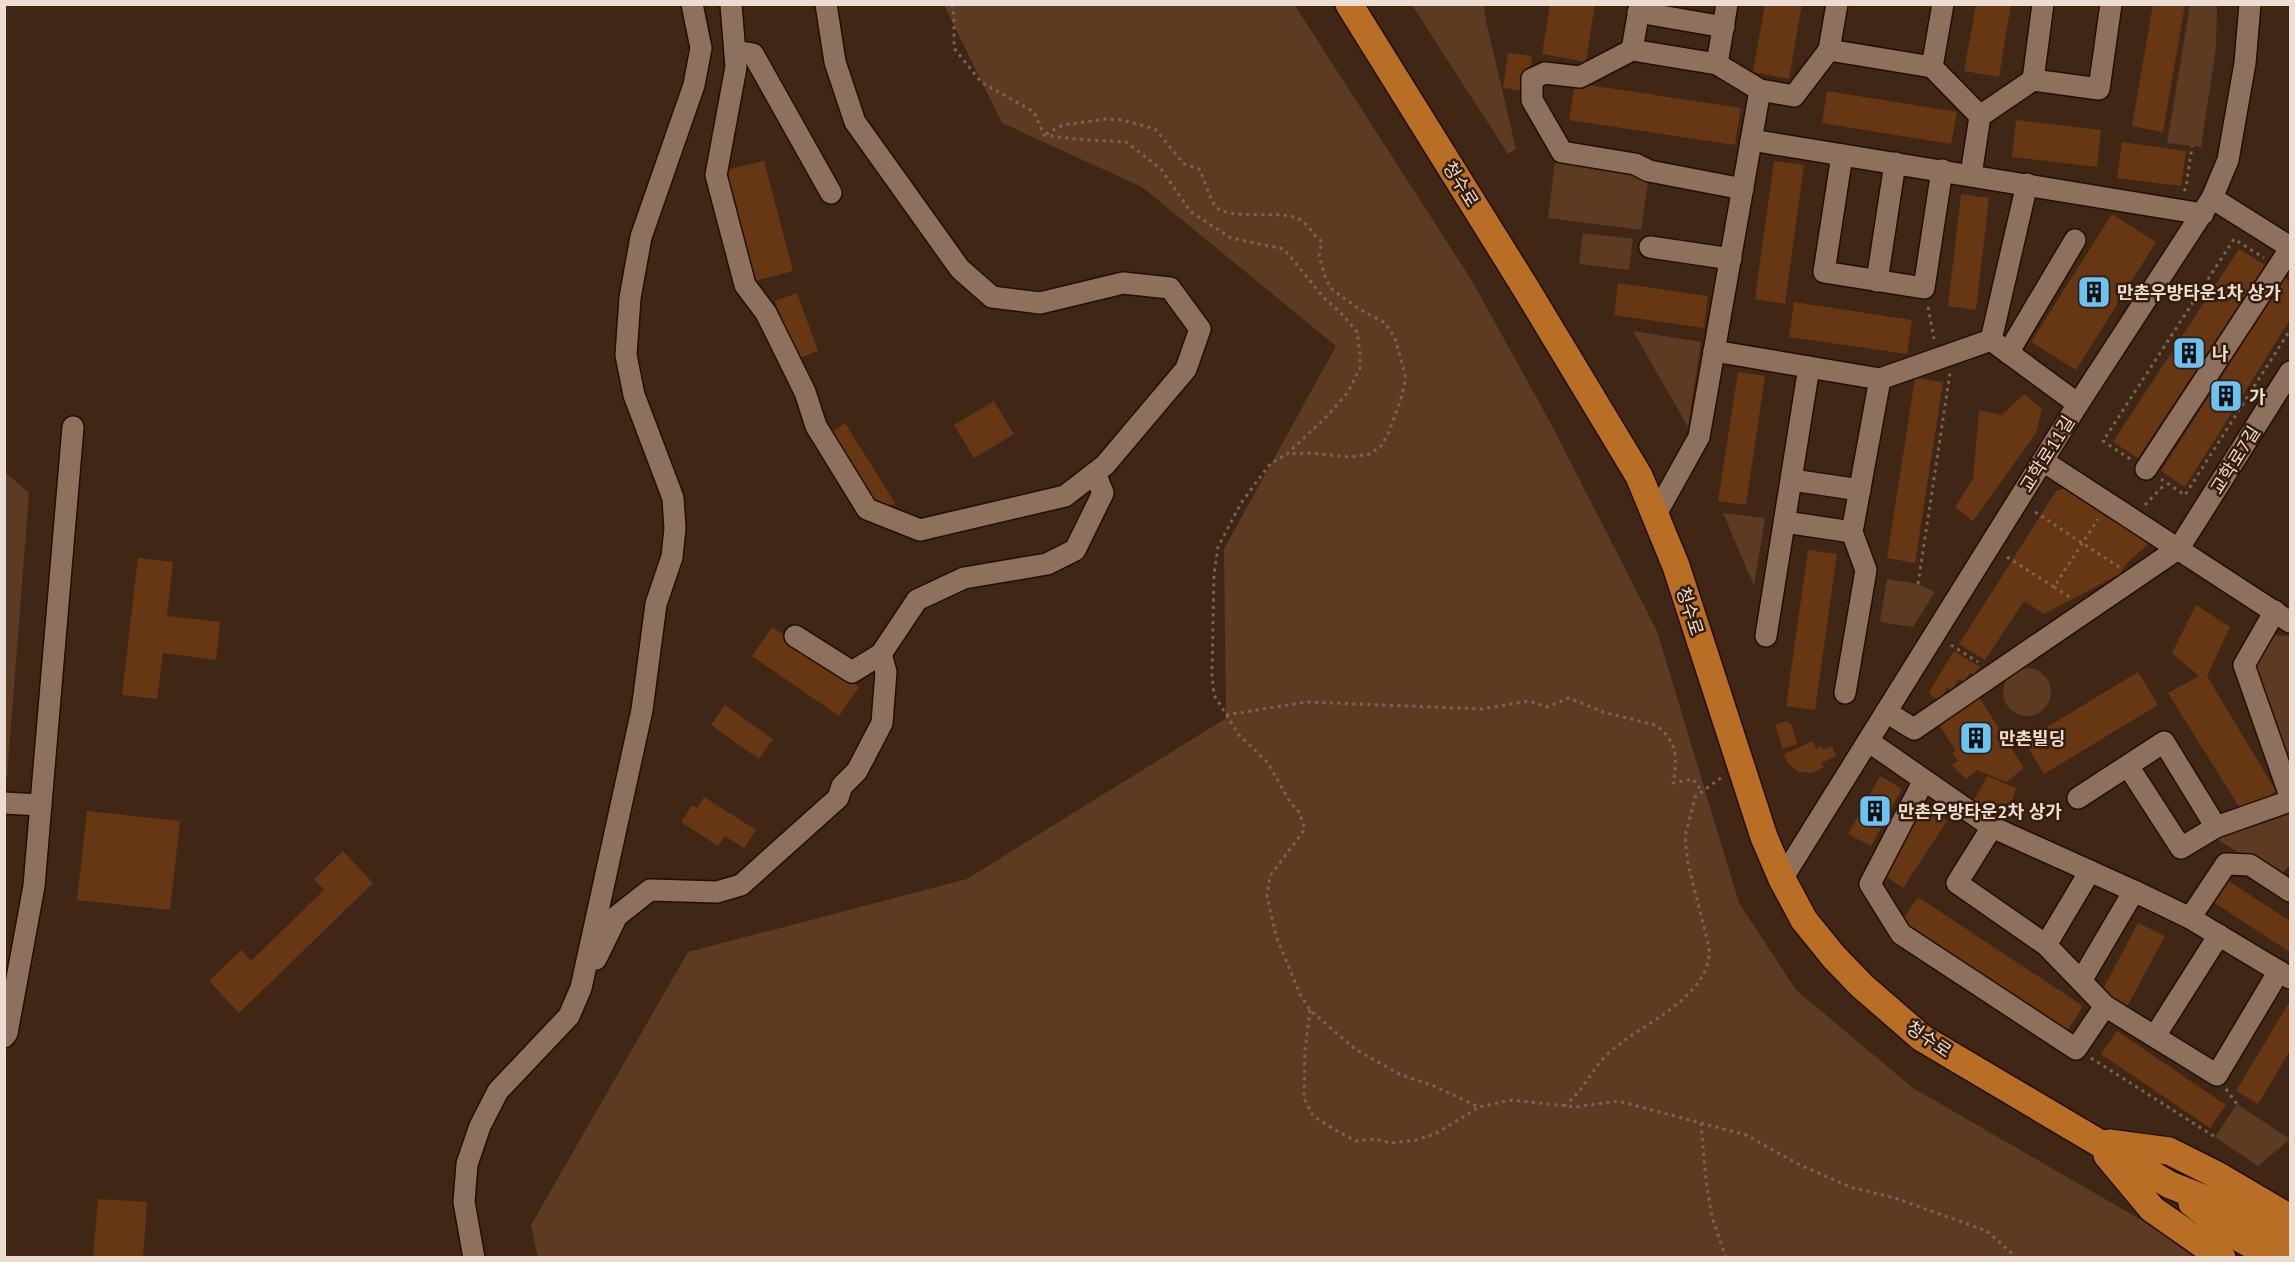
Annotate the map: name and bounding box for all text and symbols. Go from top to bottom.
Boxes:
street label: 청수로 [1438,157,1484,211]
building icon: 만촌우방타운1차 상가 [2076,274,2112,310]
place label: 만촌우방타운1차 상가 [2117,281,2281,304]
building icon: 나 [2171,335,2207,371]
place label: 나 [2212,342,2229,365]
building icon: 가 [2208,378,2244,414]
place label: 가 [2249,385,2266,408]
street label: 교학로11길 [2014,411,2080,497]
street label: 교학로7길 [2205,422,2265,498]
street label: 청수로 [1671,584,1709,638]
building icon: 만촌빌딩 [1958,720,1994,756]
place label: 만촌빌딩 [1999,727,2065,750]
building icon: 만촌우방타운2차 상가 [1857,793,1893,829]
place label: 만촌우방타운2차 상가 [1898,800,2062,823]
street label: 청수로 [1902,1016,1956,1062]

